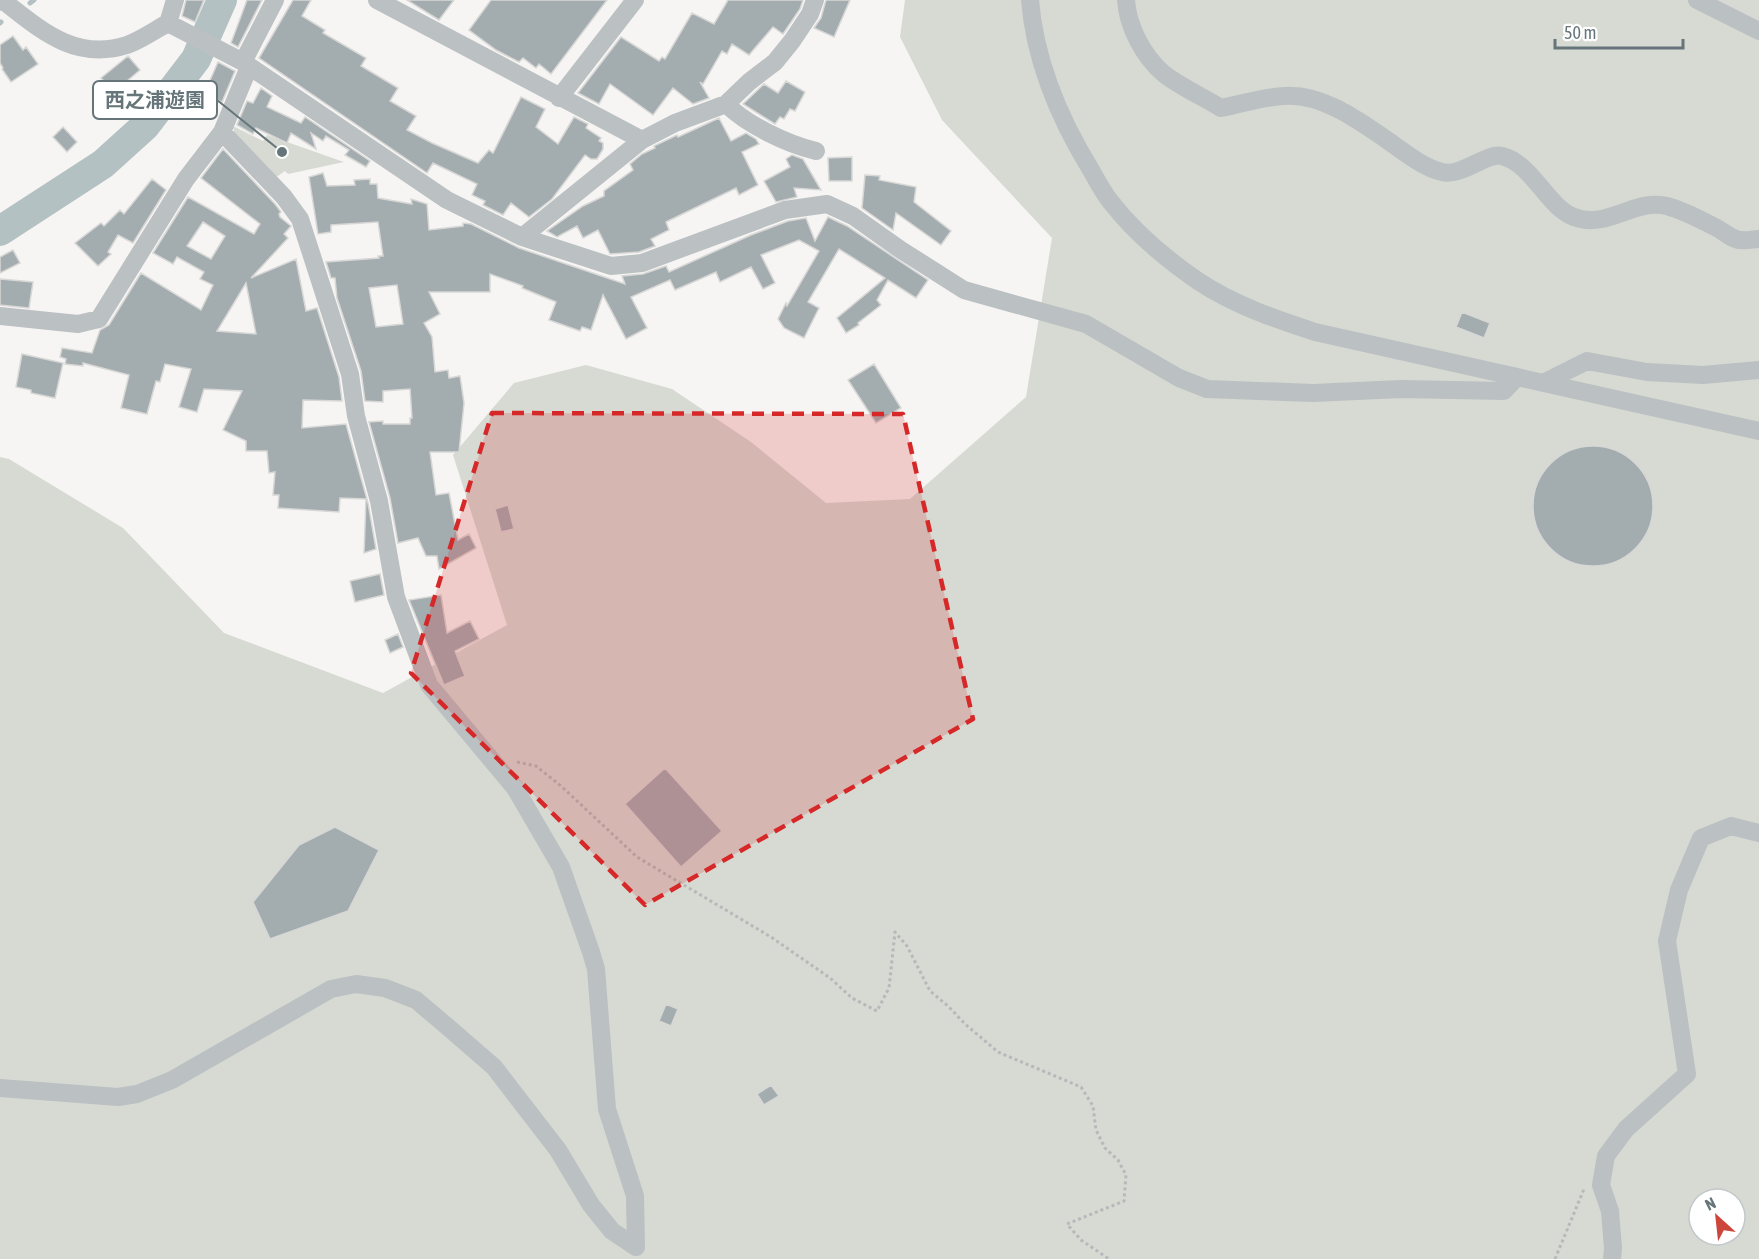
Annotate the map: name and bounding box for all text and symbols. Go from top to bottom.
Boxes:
scale bar [1555,12,1682,50]
text: 50 m [1564,22,1596,43]
callout: 西之浦遊園 [93,81,217,119]
text: 西之浦遊園 [105,88,205,111]
north arrow [1687,1187,1747,1247]
text: N [1702,1193,1718,1214]

